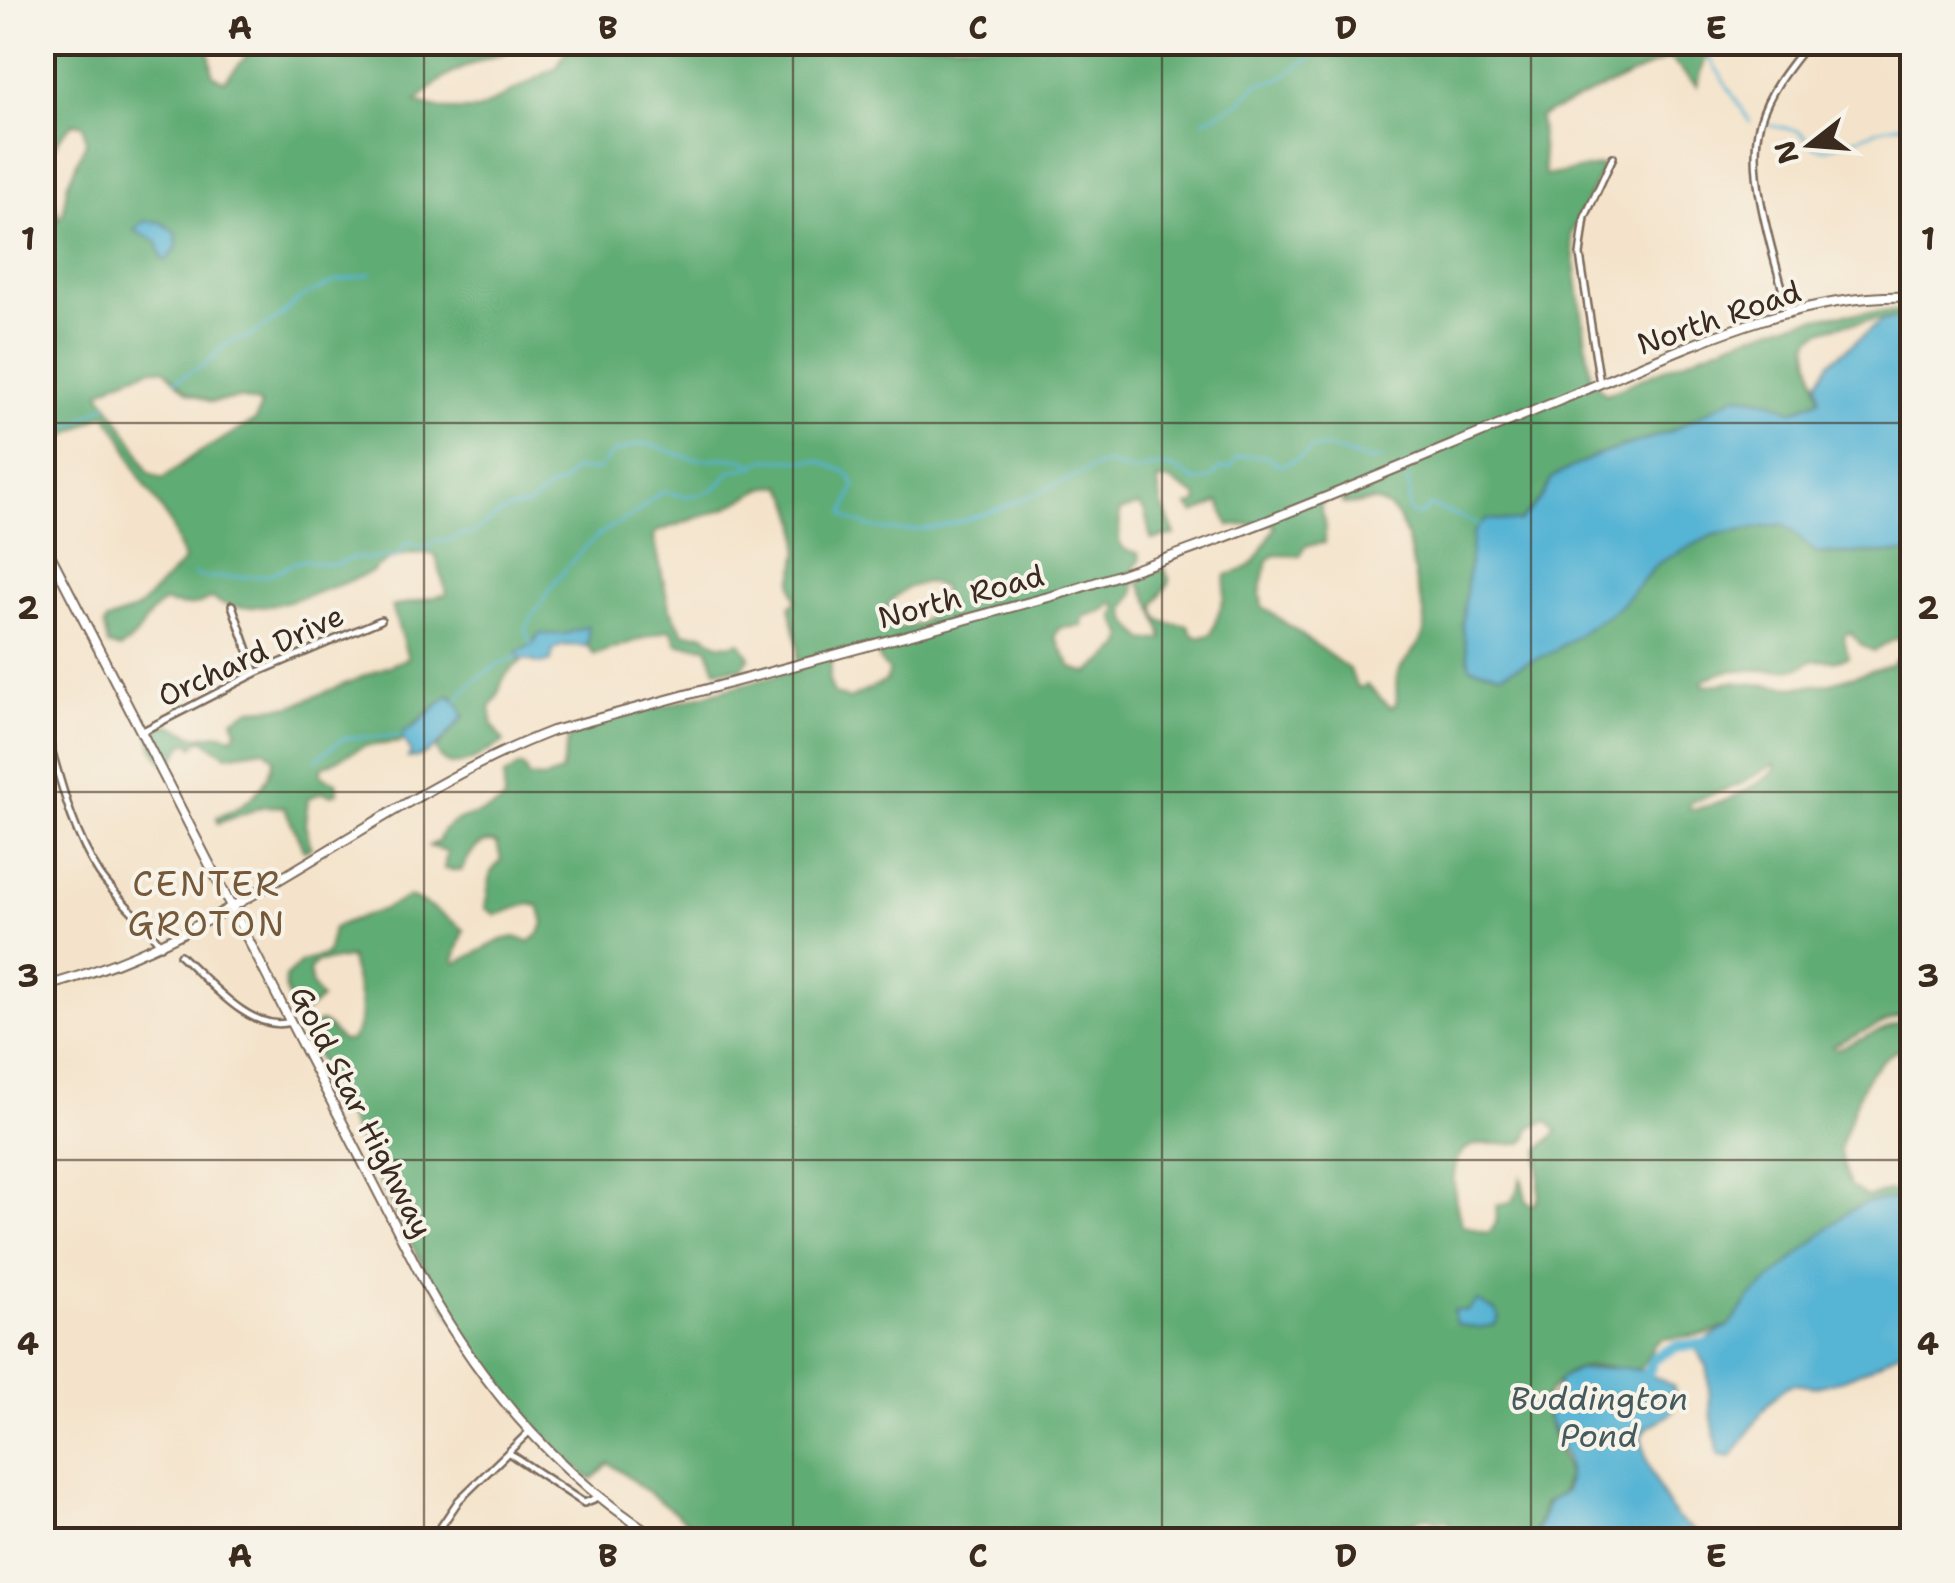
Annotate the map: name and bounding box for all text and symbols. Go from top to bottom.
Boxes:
text: A [228,6,252,49]
text: B [598,6,618,49]
text: C [968,6,988,49]
text: D [1335,6,1357,49]
text: E [1705,6,1727,49]
north arrow [1760,95,1860,195]
text: N [1765,136,1808,168]
text: 1 [21,217,35,260]
text: 1 [1921,217,1935,260]
street label: North Road [1632,270,1806,365]
street label: North Road [873,555,1049,638]
text: 2 [17,586,39,629]
text: 2 [1917,586,1939,629]
street label: Orchard Drive [151,595,350,717]
district label: CENTER GROTON [127,860,287,947]
text: 3 [17,954,39,997]
text: 3 [1917,954,1939,997]
street label: Gold Star Highway [280,979,443,1245]
text: 4 [17,1322,39,1365]
text: 4 [1917,1322,1939,1365]
water label: Buddington Pond [1510,1377,1688,1457]
text: A [228,1534,252,1577]
text: B [598,1534,618,1577]
text: C [968,1534,988,1577]
text: D [1335,1534,1357,1577]
text: E [1705,1534,1727,1577]

